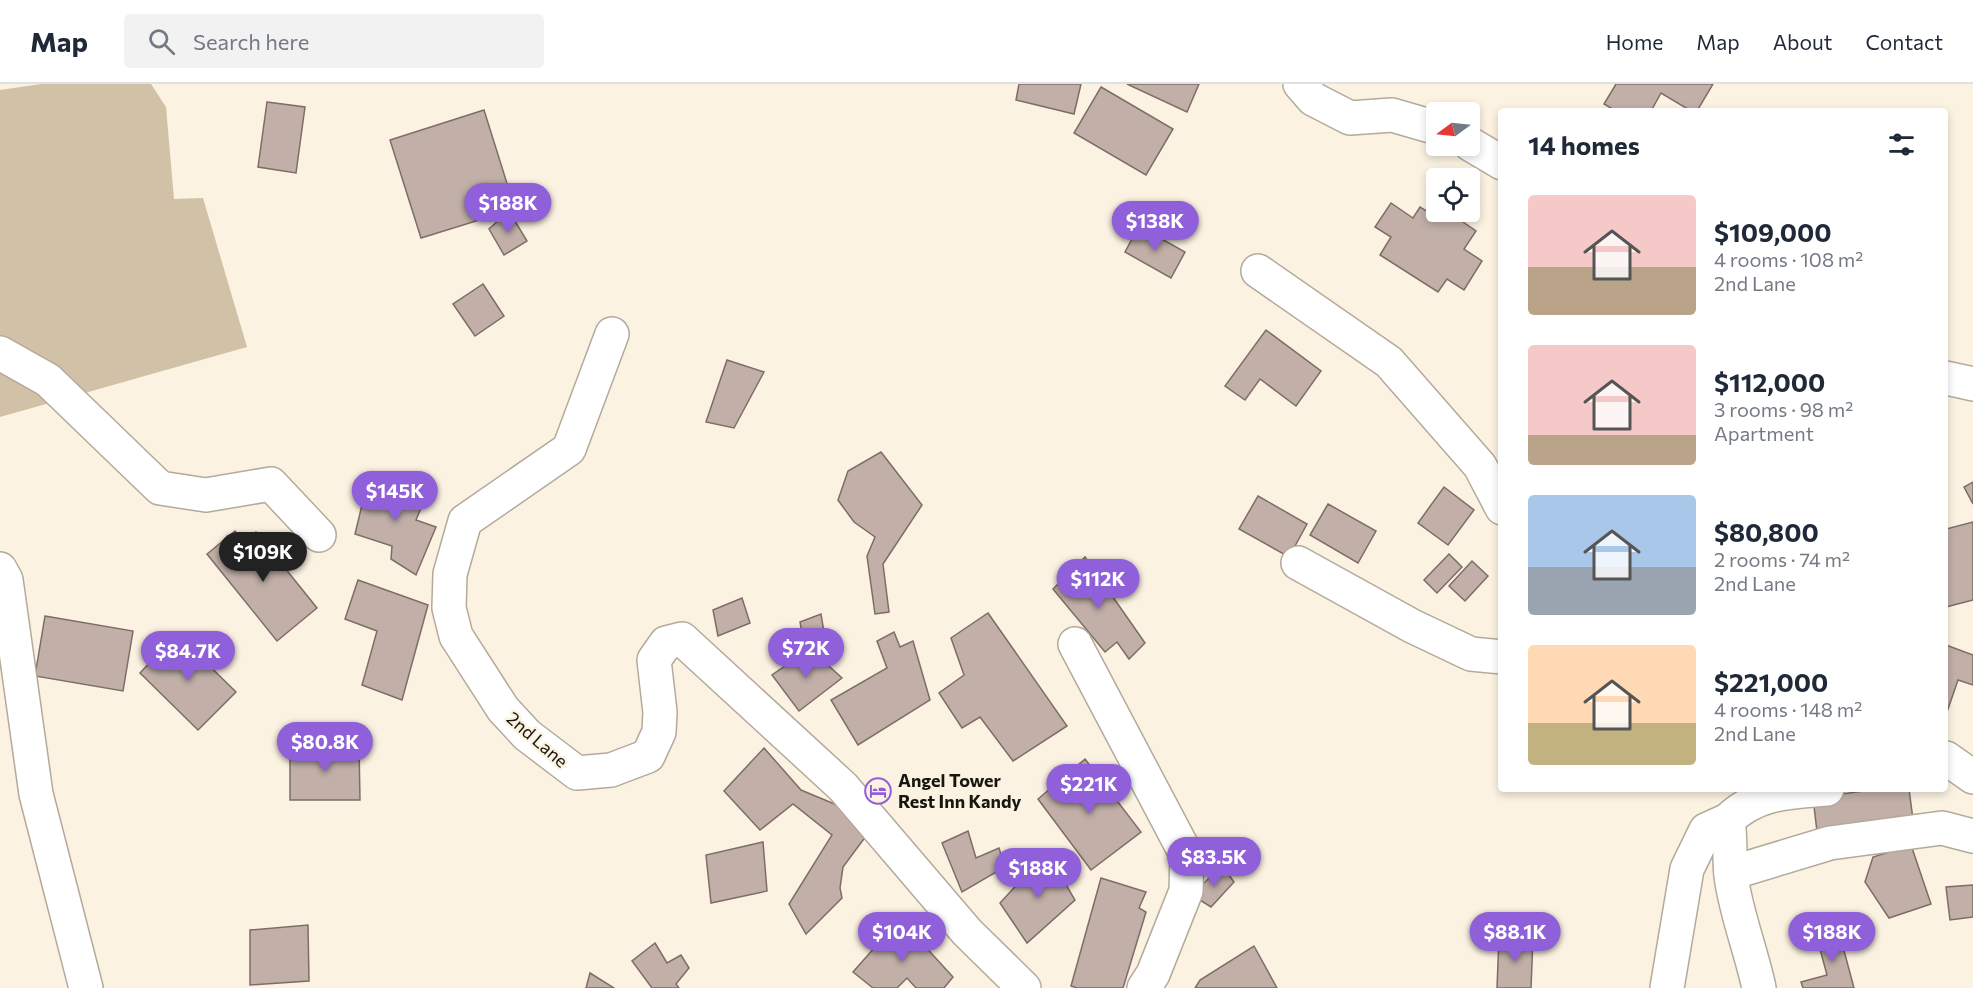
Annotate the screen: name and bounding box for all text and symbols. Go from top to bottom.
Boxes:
search box [124,14,544,68]
text: Map [30,24,88,58]
icon: search [145,25,178,58]
text: Search here [193,28,309,55]
text: Home [1606,29,1663,54]
text: Map [1696,29,1740,54]
text: About [1773,29,1832,54]
text: Contact [1865,29,1943,54]
north arrow [1426,102,1480,156]
map controls [1426,102,1480,222]
icon: filters [1885,128,1918,161]
text: 14 homes [1528,129,1640,160]
button: locate [1426,168,1480,222]
pin: $188K [466,183,550,234]
text: $188K [478,190,538,214]
pin: $138K [1113,201,1197,252]
text: $138K [1126,208,1184,232]
text: $109,000 [1714,216,1832,247]
icon: home [1576,219,1648,291]
text: 4 rooms · 108 m² [1714,247,1863,271]
text: 2nd Lane [1714,271,1796,295]
text: $112,000 [1714,366,1825,397]
icon: home [1576,369,1648,441]
text: 3 rooms · 98 m² [1714,397,1853,421]
text: Apartment [1714,421,1814,445]
pin: $145K [353,471,437,522]
text: $145K [366,478,424,502]
text: $80,800 [1714,516,1819,547]
icon: home [1576,519,1648,591]
pin: $109K [221,532,305,583]
text: $109K [233,539,293,563]
text: 2 rooms · 74 m² [1714,547,1850,571]
pin: $112K [1056,559,1140,610]
text: $112K [1071,566,1125,590]
text: 2nd Lane [1714,571,1796,595]
pin: $72K [770,628,842,679]
pin: $84.7K [139,631,237,682]
text: $72K [782,635,830,659]
text: $84.7K [155,638,221,662]
text: $221,000 [1714,666,1828,697]
icon: home [1576,669,1648,741]
text: 4 rooms · 148 m² [1714,697,1862,721]
street label: 2nd Lane [503,707,573,772]
text: 2nd Lane [1714,721,1796,745]
pin: $80.8K [276,722,374,773]
text: $80.8K [291,729,359,753]
pin: $221K [1047,764,1131,815]
place label: Angel Tower Rest Inn Kandy [898,769,1022,812]
text: $221K [1060,771,1118,795]
hotel icon: Angel Tower Rest Inn Kandy [863,776,893,806]
pin: $83.5K [1165,837,1263,888]
text: $83.5K [1181,844,1247,868]
pin: $188K [996,848,1080,899]
text: $188K [1008,855,1068,879]
pin: $104K [860,912,944,963]
pin: $88.1K [1466,912,1564,963]
pin: $188K [1790,912,1874,963]
text: $104K [872,919,932,943]
text: $88.1K [1484,919,1546,943]
text: $188K [1802,919,1862,943]

